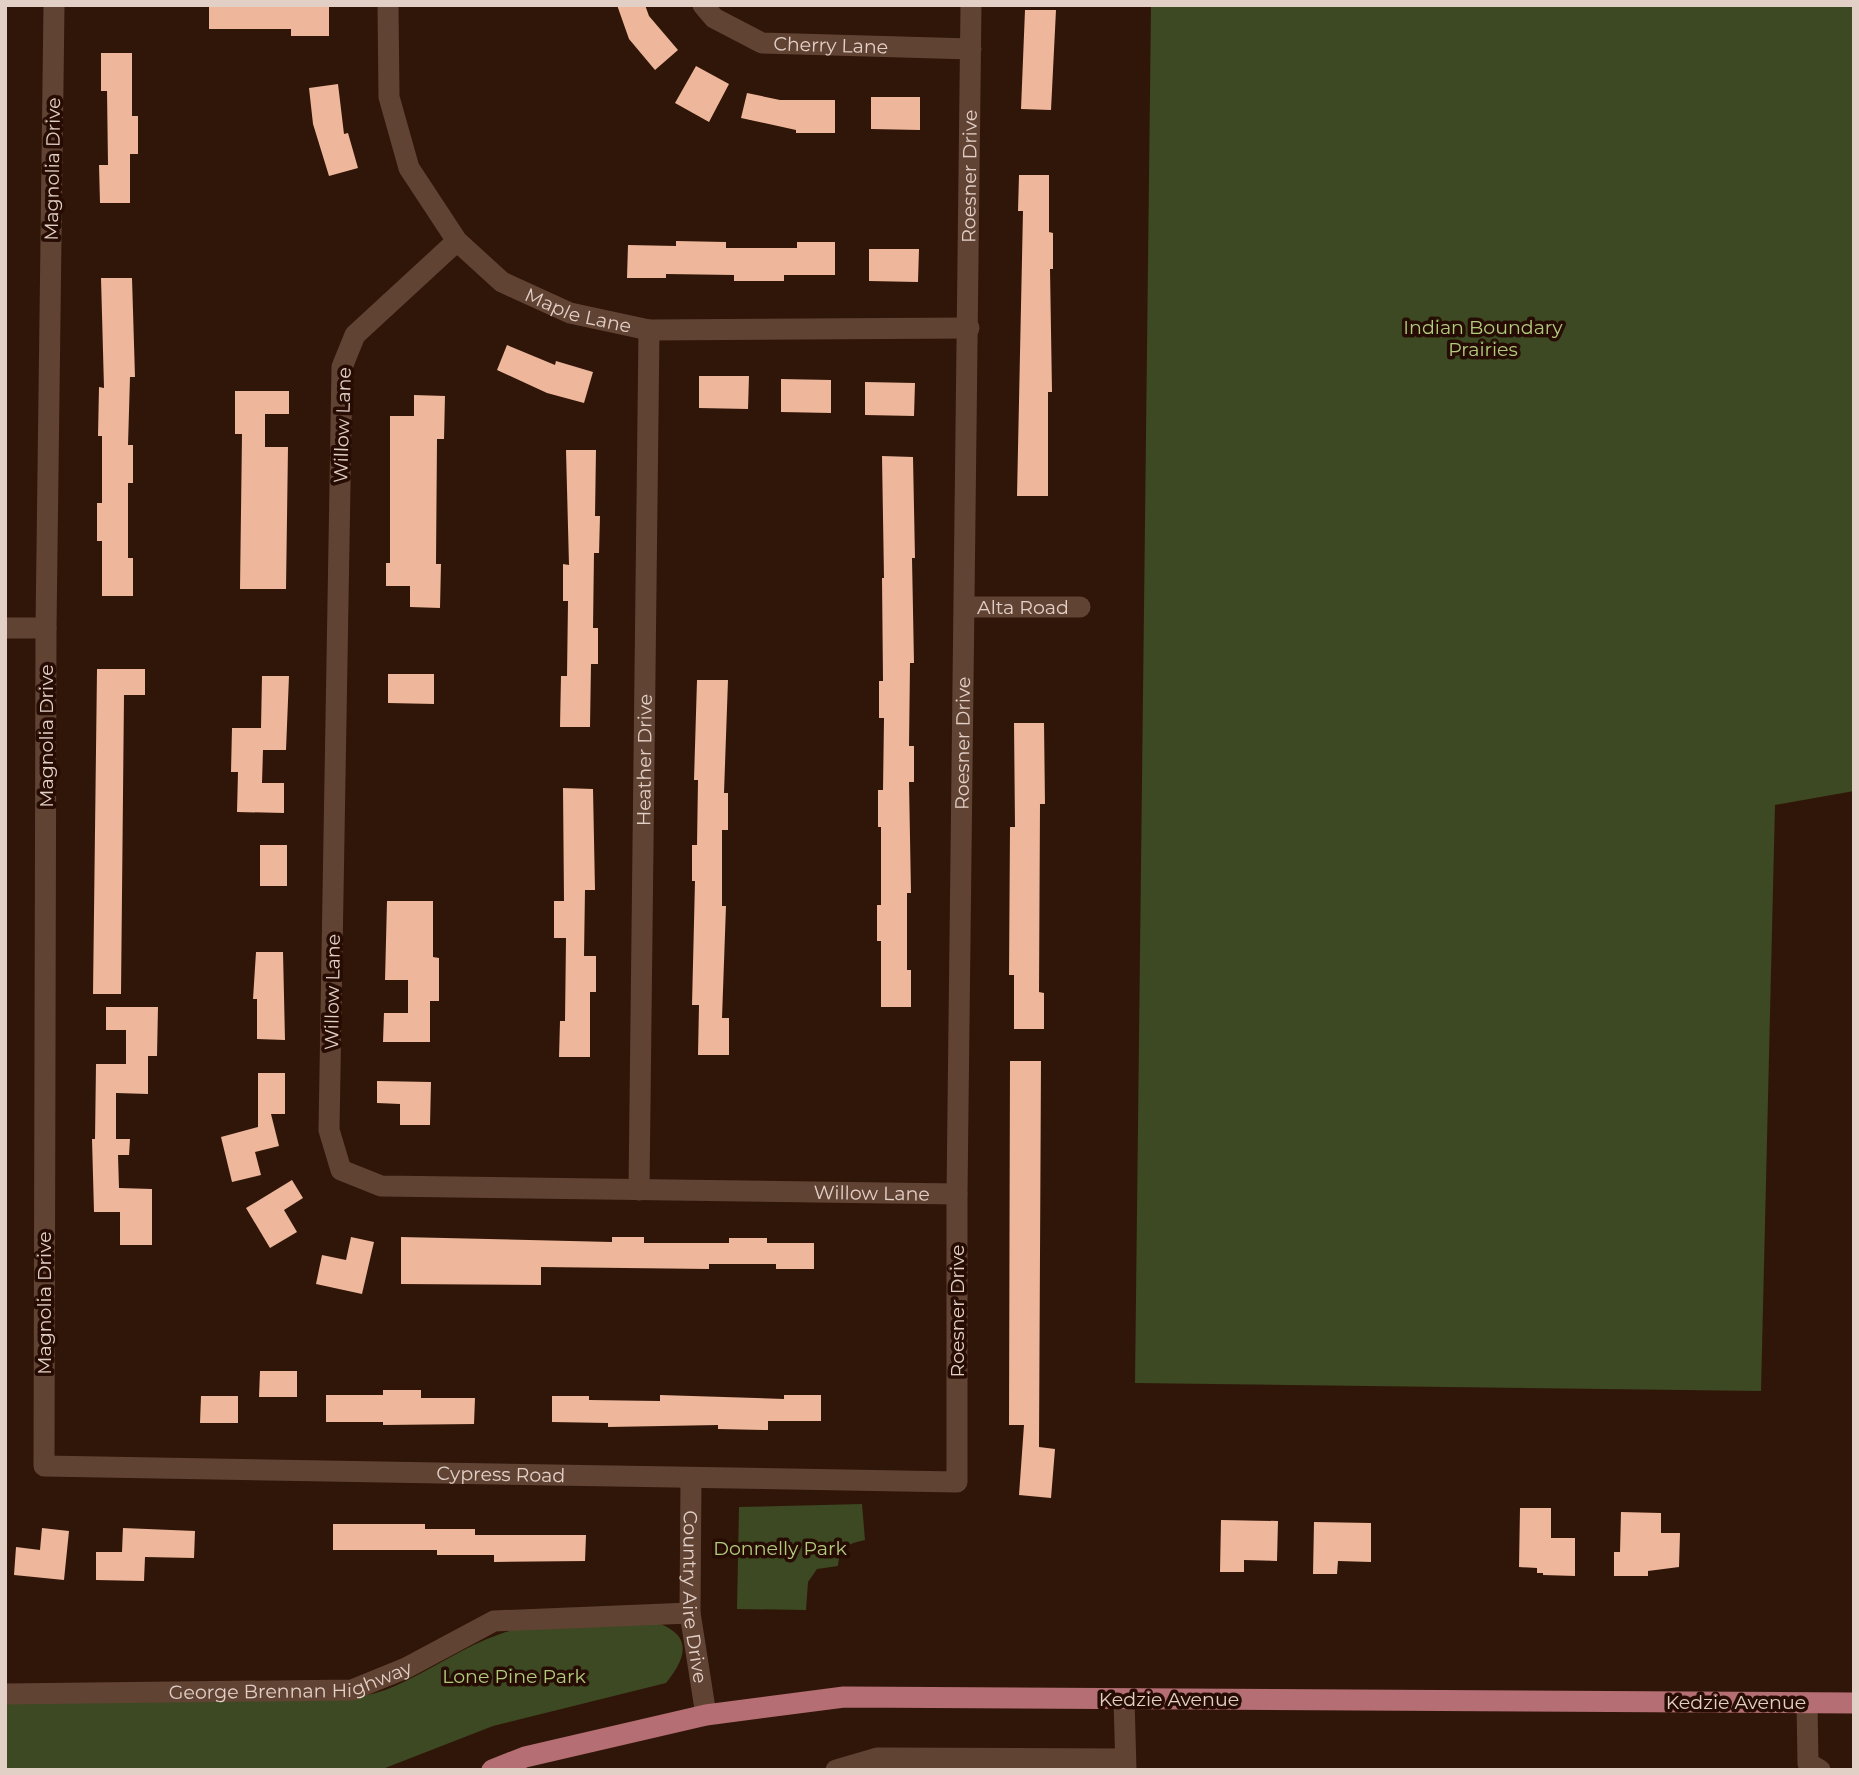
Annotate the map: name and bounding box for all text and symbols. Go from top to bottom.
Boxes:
street label: Cherry Lane [773,32,889,59]
street label: Magnolia Drive [40,97,65,241]
street label: Roesner Drive [957,110,982,243]
street label: Maple Lane [521,283,633,338]
park label: Indian Boundary Prairies [1403,316,1563,361]
street label: Willow Lane [329,367,356,483]
street label: Alta Road [977,596,1069,619]
street label: Magnolia Drive [35,664,58,808]
street label: Roesner Drive [951,676,975,810]
street label: Heather Drive [632,694,657,826]
street label: Willow Lane [320,934,345,1050]
street label: Willow Lane [813,1181,930,1206]
street label: Magnolia Drive [33,1231,56,1375]
street label: Roesner Drive [946,1244,969,1378]
street label: Cypress Road [436,1462,565,1487]
street label: Country Aire Drive [678,1510,712,1685]
park label: Donnelly Park [713,1537,847,1560]
street label: George Brennan Highway [169,1656,416,1704]
park label: Lone Pine Park [442,1665,586,1688]
street label: Kedzie Avenue [1099,1688,1239,1711]
street label: Kedzie Avenue [1666,1691,1806,1714]

